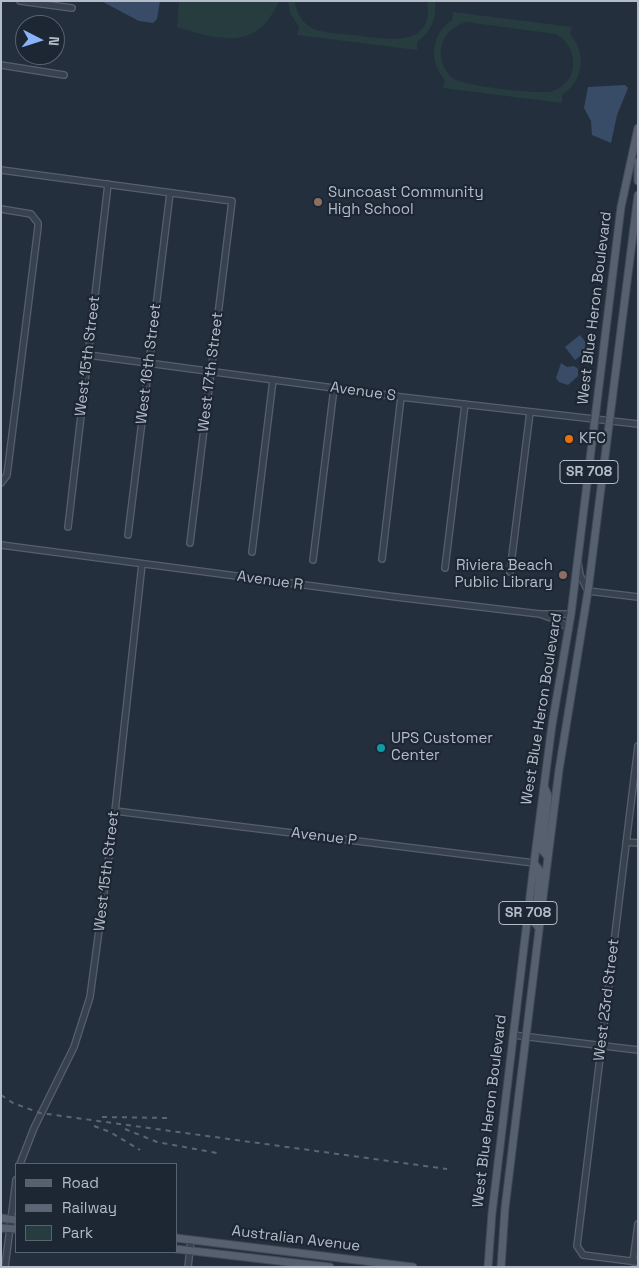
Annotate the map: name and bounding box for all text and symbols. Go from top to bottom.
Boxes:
north arrow [15,15,65,65]
text: N [45,36,63,47]
place label: Suncoast Community High School [328,184,484,219]
marker: Suncoast Community High School [312,196,324,208]
street label: West Blue Heron Boulevard [574,210,616,406]
street label: West 15th Street [72,295,104,417]
street label: West 16th Street [133,303,165,425]
street label: West 17th Street [195,311,227,433]
street label: Avenue S [329,378,397,406]
place label: KFC [579,430,606,448]
marker: KFC [563,433,575,445]
road number: SR 708 [560,461,618,484]
place label: Riviera Beach Public Library [455,557,553,592]
street label: Avenue R [236,567,304,595]
marker: Riviera Beach Public Library [557,569,569,581]
street label: West Blue Heron Boulevard [518,612,566,806]
place label: UPS Customer Center [391,730,493,765]
marker: UPS Customer Center [375,742,387,754]
street label: West 15th Street [91,810,123,932]
street label: Avenue P [290,824,358,850]
road number: SR 708 [499,901,557,924]
street label: West 23rd Street [591,938,623,1062]
street label: West Blue Heron Boulevard [469,1013,511,1209]
legend [15,1163,178,1253]
text: Road [62,1173,99,1192]
text: Railway [62,1198,117,1217]
street label: Australian Avenue [231,1222,361,1256]
text: Park [62,1223,93,1242]

